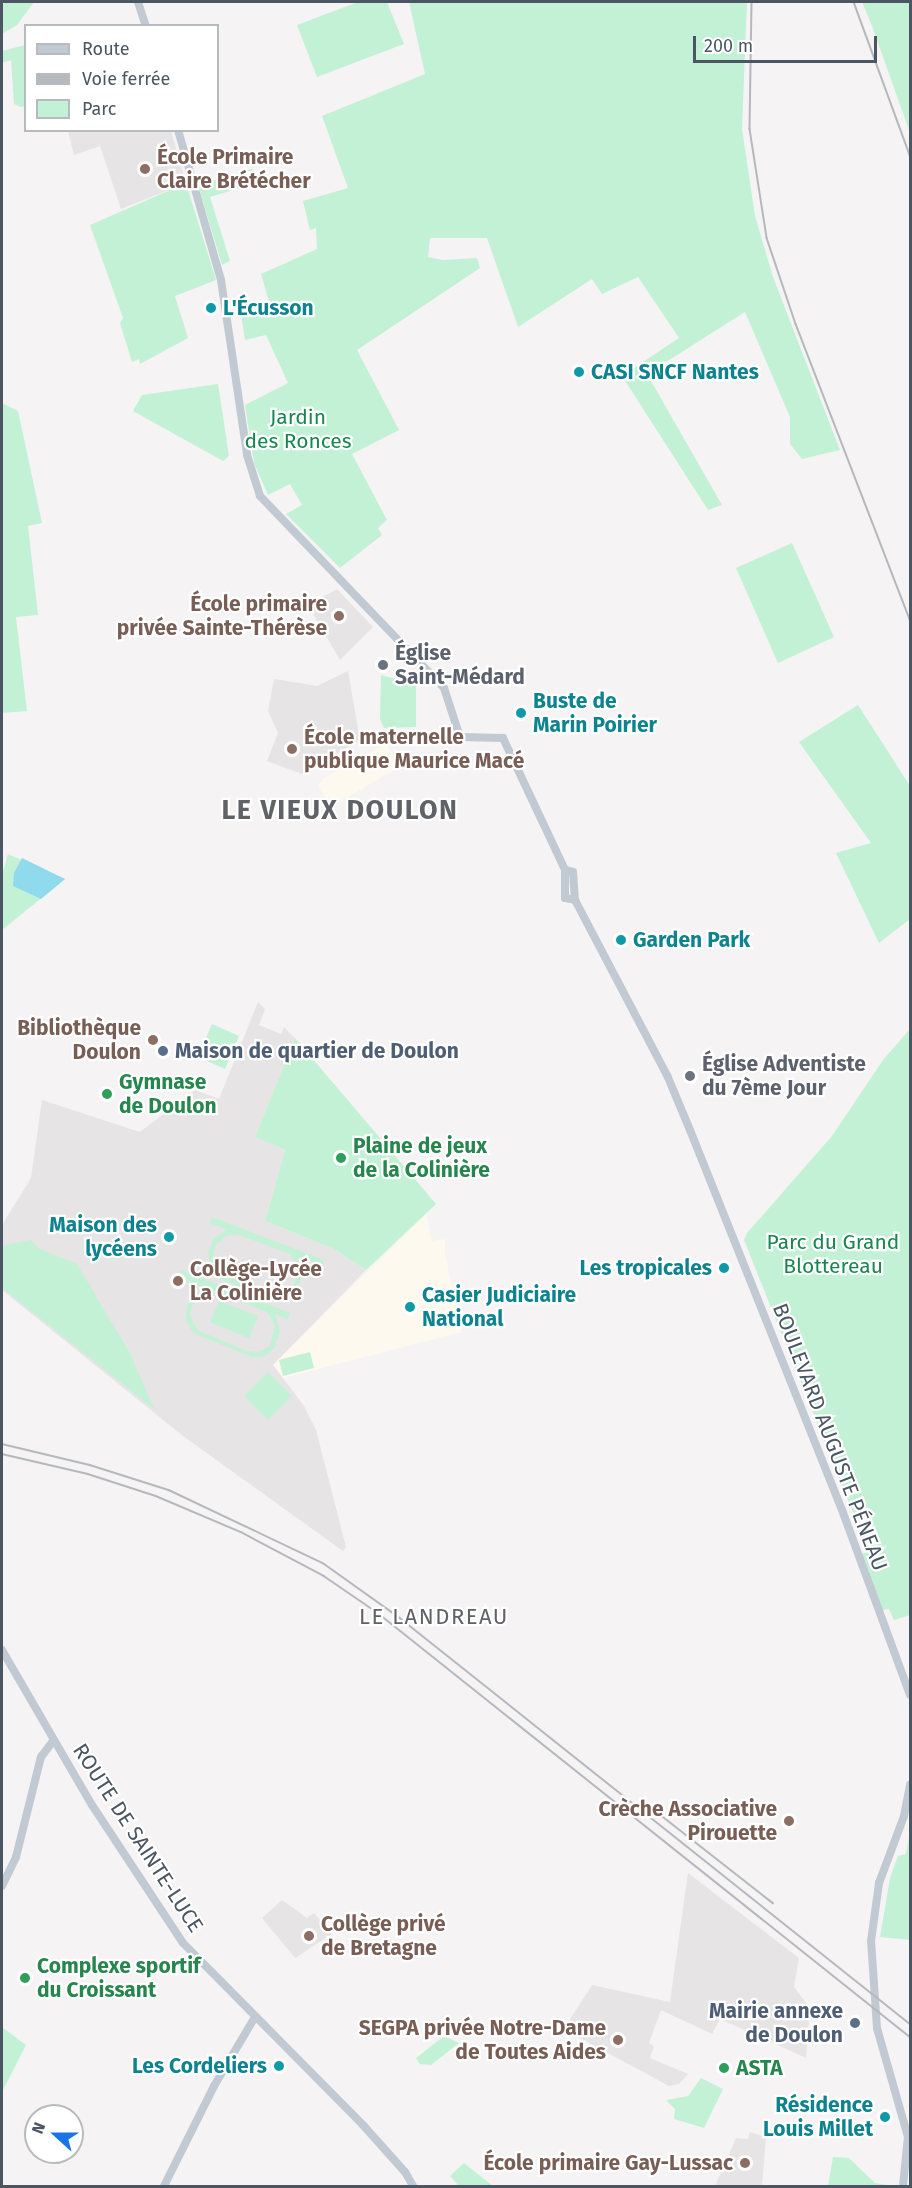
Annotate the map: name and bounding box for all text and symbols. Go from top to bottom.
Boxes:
legend [24,24,219,132]
scale bar [696,24,880,62]
text: 200 m [704,35,753,57]
text: Route [82,38,130,60]
text: Voie ferrée [82,68,170,90]
text: Parc [82,98,116,120]
place label: École Primaire Claire Brétécher [157,144,311,194]
marker: École Primaire Claire Brétécher [138,162,152,176]
place label: L'Écusson [223,295,314,321]
marker: L'Écusson [204,301,218,315]
place label: CASI SNCF Nantes [591,359,759,385]
marker: CASI SNCF Nantes [572,365,586,379]
park label: Jardin des Ronces [244,404,352,454]
place label: École primaire privée Sainte-Thérèse [117,591,327,641]
marker: École primaire privée Sainte-Thérèse [332,609,346,623]
place label: Église Saint-Médard [395,640,525,690]
marker: Église Saint-Médard [376,658,390,672]
place label: Buste de Marin Poirier [533,688,657,738]
marker: Buste de Marin Poirier [514,706,528,720]
place label: École maternelle publique Maurice Macé [304,724,524,774]
marker: École maternelle publique Maurice Macé [285,742,299,756]
district label: LE VIEUX DOULON [222,795,458,827]
place label: Garden Park [633,927,750,953]
marker: Garden Park [614,933,628,947]
place label: Bibliothèque Doulon [17,1015,141,1065]
marker: Bibliothèque Doulon [146,1033,160,1047]
place label: Maison de quartier de Doulon [175,1038,459,1064]
marker: Maison de quartier de Doulon [156,1044,170,1058]
place label: Église Adventiste du 7ème Jour [702,1051,866,1101]
place label: Gymnase de Doulon [119,1069,217,1119]
marker: Église Adventiste du 7ème Jour [683,1069,697,1083]
marker: Gymnase de Doulon [100,1087,114,1101]
place label: Plaine de jeux de la Colinière [353,1133,490,1183]
marker: Plaine de jeux de la Colinière [334,1151,348,1165]
place label: Maison des lycéens [49,1212,157,1262]
park label: Parc du Grand Blottereau [767,1229,899,1279]
marker: Maison des lycéens [162,1230,176,1244]
place label: Les tropicales [579,1255,712,1281]
place label: Collège-Lycée La Colinière [190,1256,322,1306]
marker: Les tropicales [717,1261,731,1275]
marker: Collège-Lycée La Colinière [171,1274,185,1288]
place label: Casier Judiciaire National [422,1282,576,1332]
marker: Casier Judiciaire National [403,1300,417,1314]
street label: BOULEVARD AUGUSTE PÉNEAU [767,1300,893,1574]
district label: LE LANDREAU [359,1604,509,1630]
street label: ROUTE DE SAINTE-LUCE [68,1739,208,1937]
place label: Crèche Associative Pirouette [599,1796,777,1846]
marker: Crèche Associative Pirouette [782,1814,796,1828]
place label: Collège privé de Bretagne [321,1911,446,1961]
marker: Collège privé de Bretagne [302,1929,316,1943]
place label: Complexe sportif du Croissant [37,1953,201,2003]
marker: Complexe sportif du Croissant [18,1971,32,1985]
place label: Mairie annexe de Doulon [709,1998,843,2048]
place label: SEGPA privée Notre-Dame de Toutes Aides [359,2015,606,2065]
marker: Mairie annexe de Doulon [848,2016,862,2030]
marker: SEGPA privée Notre-Dame de Toutes Aides [611,2033,625,2047]
place label: Les Cordeliers [132,2053,267,2079]
place label: ASTA [736,2055,783,2081]
marker: Les Cordeliers [272,2059,286,2073]
marker: ASTA [717,2061,731,2075]
place label: Résidence Louis Millet [763,2092,873,2142]
north arrow [24,2104,84,2164]
marker: Résidence Louis Millet [878,2110,892,2124]
text: N [28,2120,49,2136]
place label: École primaire Gay-Lussac [483,2150,733,2176]
marker: École primaire Gay-Lussac [738,2156,752,2170]

